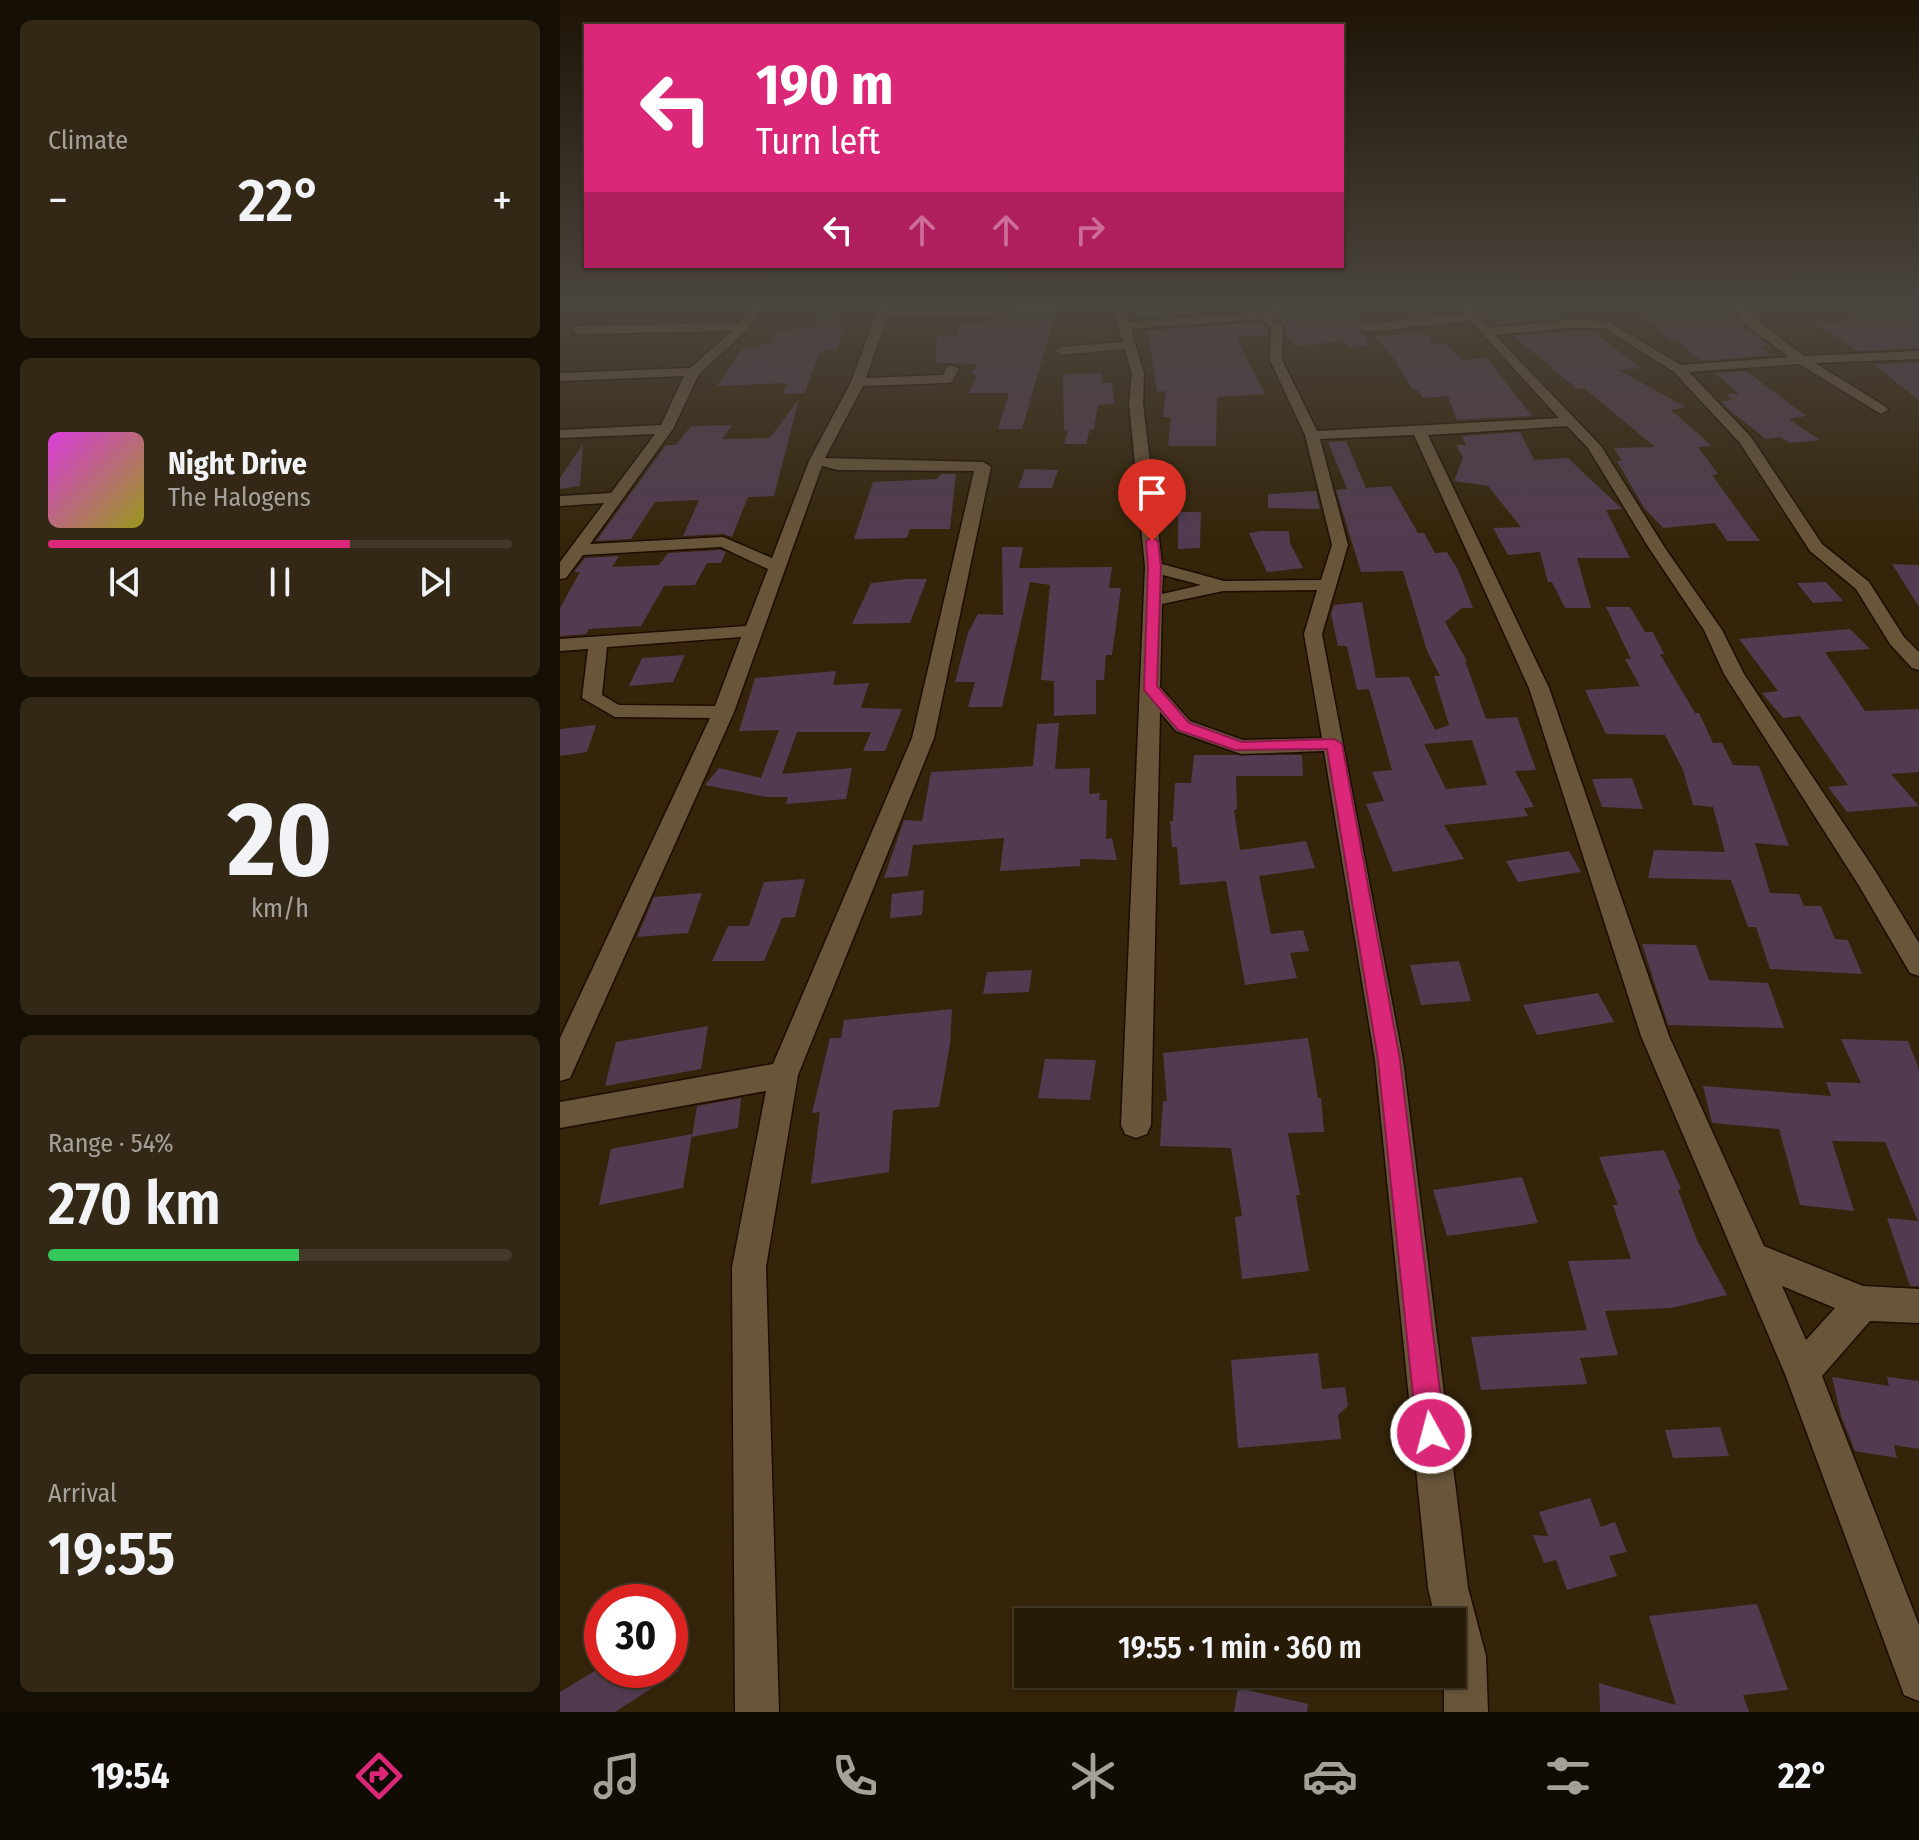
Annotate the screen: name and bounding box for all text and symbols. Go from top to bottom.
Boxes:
text: 190 m [756,52,894,119]
icon: left [624,56,728,160]
text: Turn left [756,120,880,164]
text: Climate [48,125,128,156]
text: 22° [238,165,322,237]
text: − [48,174,68,227]
text: + [492,174,512,227]
icon: left [816,208,860,252]
icon: ahead [900,208,944,252]
icon: ahead [984,208,1028,252]
icon: right [1068,208,1112,252]
text: Night Drive [168,446,307,482]
pin [1118,459,1186,541]
icon: arrive [1130,471,1174,515]
text: The Halogens [168,482,311,513]
icon: previous [103,560,147,604]
icon: pause [258,560,302,604]
icon: next [413,560,457,604]
text: 20 [228,778,332,903]
text: km/h [251,893,309,924]
text: Range · 54% [48,1128,174,1159]
text: 270 km [48,1168,221,1240]
position arrow [1389,1391,1473,1475]
text: Arrival [48,1478,117,1509]
text: 19:55 [48,1518,175,1590]
speed limit sign: 30 [584,1584,688,1688]
text: 19:55 · 1 min · 360 m [1118,1630,1362,1666]
icon: directions [351,1748,407,1804]
icon: music [589,1748,645,1804]
icon: phone [827,1748,883,1804]
icon: climate [1065,1748,1121,1804]
icon: car [1302,1748,1358,1804]
icon: filters [1540,1748,1596,1804]
text: 19:54 [91,1754,169,1798]
text: 22° [1778,1754,1828,1798]

